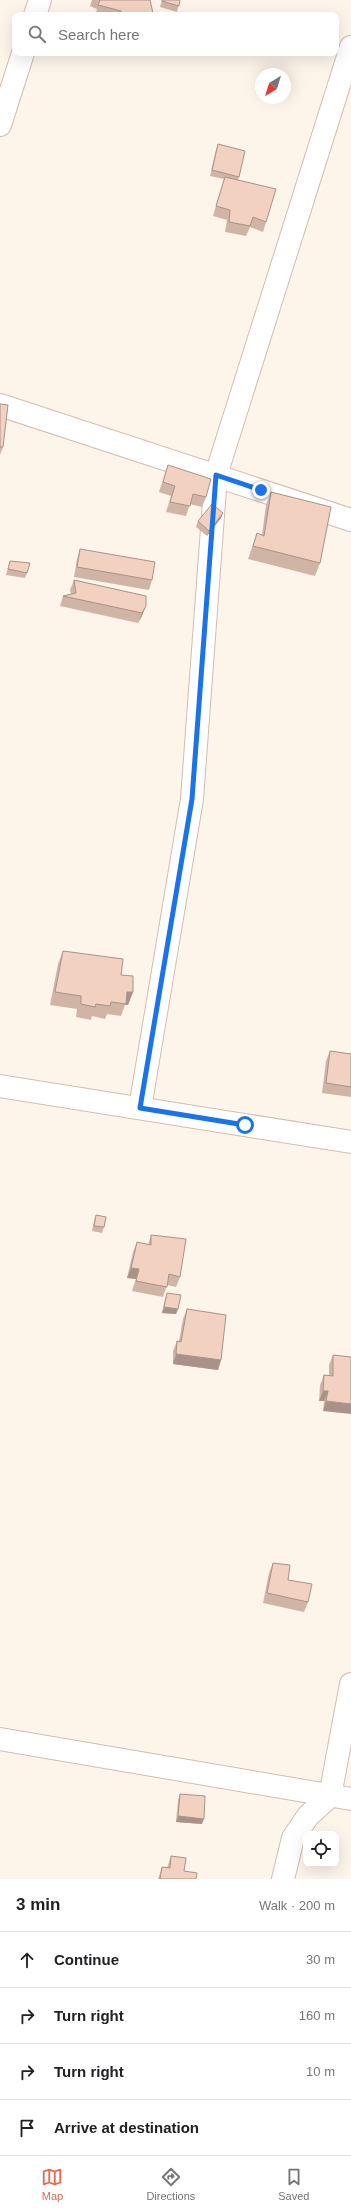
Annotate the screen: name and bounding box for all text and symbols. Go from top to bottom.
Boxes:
search box [12,12,339,56]
icon: search [26,23,48,45]
text: Search here [58,26,140,43]
north arrow [255,68,291,104]
route end [252,481,270,499]
route start [236,1116,254,1134]
map controls [303,1831,339,1867]
button: locate [303,1831,339,1867]
text: 3 min [16,1895,60,1914]
text: Walk · 200 m [259,1898,335,1913]
icon: ahead [16,1949,38,1971]
text: Continue [54,1951,119,1968]
text: 30 m [306,1952,335,1967]
icon: right [16,2005,38,2027]
text: Turn right [54,2007,124,2024]
text: 160 m [299,2008,335,2023]
icon: right [16,2061,38,2083]
text: Turn right [54,2063,124,2080]
text: 10 m [306,2064,335,2079]
icon: arrive [16,2117,38,2139]
text: Arrive at destination [54,2119,199,2136]
tab: Map [41,2166,63,2202]
tab: Directions [146,2166,195,2202]
tab: Saved [278,2166,309,2202]

